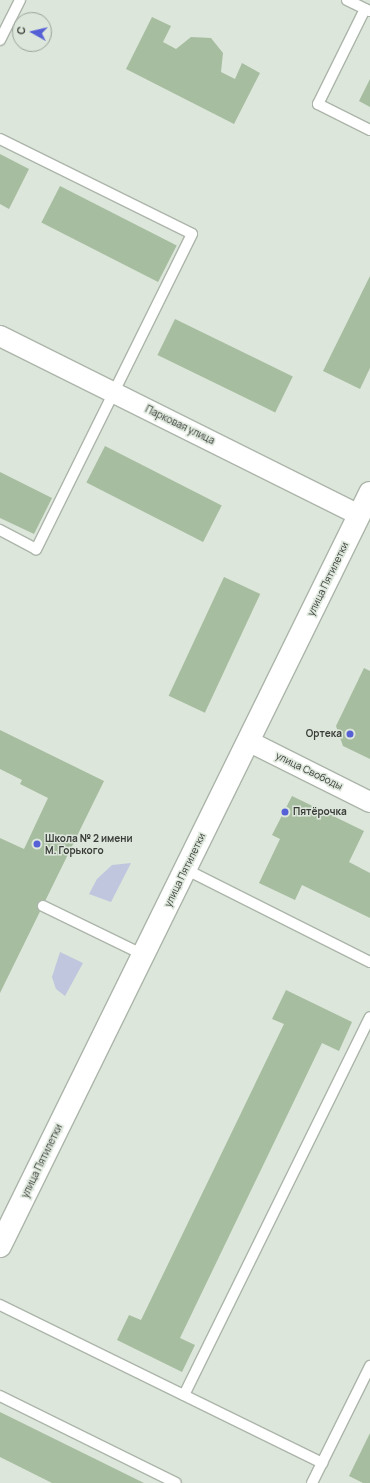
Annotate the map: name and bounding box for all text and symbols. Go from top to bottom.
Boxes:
north arrow [12,12,52,52]
text: С [13,25,29,35]
street label: Парковая улица [143,403,217,447]
street label: улица Пятилетки [305,540,351,618]
place label: Ортека [306,728,342,740]
marker: Ортека [345,729,355,739]
street label: улица Свободы [274,750,344,792]
place label: Пятёрочка [293,806,347,818]
marker: Пятёрочка [280,807,290,817]
street label: улица Пятилетки [162,831,208,909]
place label: Школа № 2 имени М. Горького [45,832,133,856]
marker: Школа № 2 имени М. Горького [32,839,42,849]
street label: улица Пятилетки [19,1122,65,1200]

